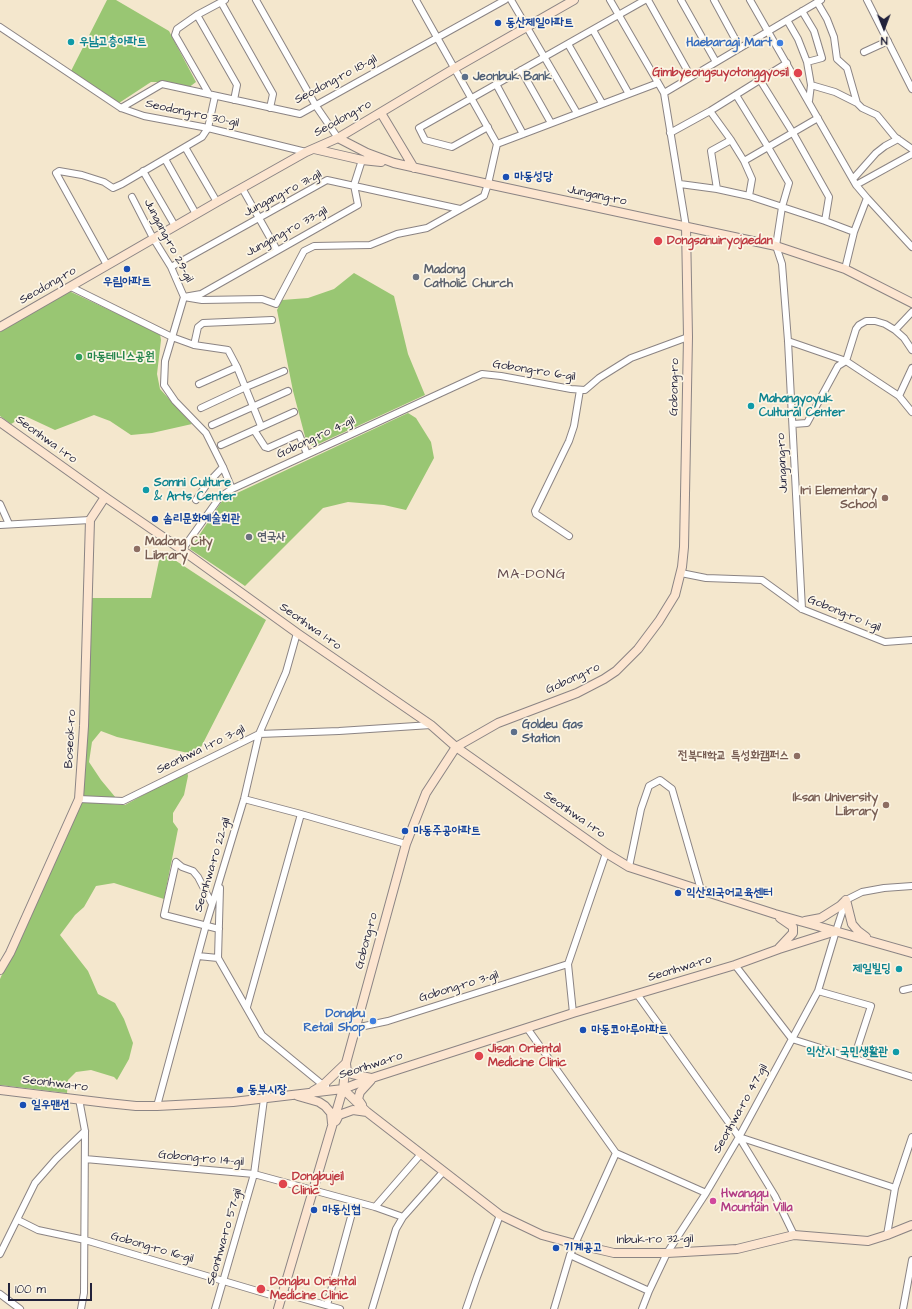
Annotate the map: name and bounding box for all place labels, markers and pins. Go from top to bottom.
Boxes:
place label: 동산제일아파트 [506,16,574,30]
marker: 동산제일아파트 [493,18,503,28]
place label: 우남고층아파트 [79,35,147,49]
place label: Haebaragi Mart [686,36,772,50]
marker: 우남고층아파트 [66,37,76,47]
marker: Haebaragi Mart [775,38,785,48]
place label: Gimbyeongsuyotonggyosil [652,66,789,80]
marker: Gimbyeongsuyotonggyosil [792,67,804,79]
place label: Jeonbuk Bank [473,70,552,84]
marker: Jeonbuk Bank [460,72,470,82]
place label: 마동성당 [514,170,553,184]
marker: 마동성당 [501,172,511,182]
place label: Dongsanuiryojaedan [667,234,773,248]
marker: Dongsanuiryojaedan [652,235,664,247]
place label: Madong Catholic Church [424,263,513,291]
marker: 우림아파트 [122,264,132,274]
marker: Madong Catholic Church [411,272,421,282]
place label: 우림아파트 [103,275,151,289]
place label: 마동테니스공원 [87,350,155,364]
marker: 마동테니스공원 [74,352,84,362]
place label: Mahangyoyuk Cultural Center [759,392,845,420]
marker: Mahangyoyuk Cultural Center [746,401,756,411]
place label: Somni Culture & Arts Center [154,476,236,504]
place label: Iri Elementary School [800,484,877,512]
marker: Somni Culture & Arts Center [141,485,151,495]
marker: Iri Elementary School [880,493,890,503]
place label: 솜리문화예술회관 [163,512,240,526]
marker: 솜리문화예술회관 [150,514,160,524]
place label: 연국사 [257,530,286,544]
marker: 연국사 [244,532,254,542]
place label: Madong City Library [145,535,213,563]
marker: Madong City Library [132,544,142,554]
place label: Goldeu Gas Station [522,718,583,746]
marker: Goldeu Gas Station [509,727,519,737]
place label: 전북대학교 특성화캠퍼스 [678,749,789,763]
marker: 전북대학교 특성화캠퍼스 [792,751,802,761]
place label: Iksan University Library [793,791,878,819]
marker: Iksan University Library [881,800,891,810]
place label: 마동주공아파트 [413,824,481,838]
marker: 마동주공아파트 [400,826,410,836]
place label: 익산외국어교육센터 [686,886,773,900]
marker: 익산외국어교육센터 [673,888,683,898]
place label: 제일빌딩 [852,962,891,976]
marker: 제일빌딩 [894,964,904,974]
place label: Dongbu Retail Shop [303,1007,365,1035]
marker: Dongbu Retail Shop [368,1016,378,1026]
place label: 마동코아루아파트 [591,1023,668,1037]
marker: 마동코아루아파트 [578,1025,588,1035]
place label: Jisan Oriental Medicine Clinic [488,1042,567,1070]
place label: 익산시 국민생활관 [806,1045,888,1059]
marker: 익산시 국민생활관 [891,1047,901,1057]
marker: Jisan Oriental Medicine Clinic [473,1050,485,1062]
place label: 동부시장 [248,1083,287,1097]
marker: 동부시장 [235,1085,245,1095]
place label: 일우맨션 [31,1098,70,1112]
marker: 일우맨션 [18,1100,28,1110]
place label: Dongbujeil Clinic [292,1170,344,1198]
marker: Dongbujeil Clinic [277,1178,289,1190]
place label: Hwanggu Mountain Villa [721,1187,793,1215]
marker: Hwanggu Mountain Villa [708,1196,718,1206]
place label: 마동신협 [322,1203,361,1217]
marker: 마동신협 [309,1205,319,1215]
place label: 기계공고 [564,1241,603,1255]
marker: 기계공고 [551,1243,561,1253]
place label: Dongbu Oriental Medicine Clinic [270,1275,356,1303]
marker: Dongbu Oriental Medicine Clinic [255,1283,267,1295]

